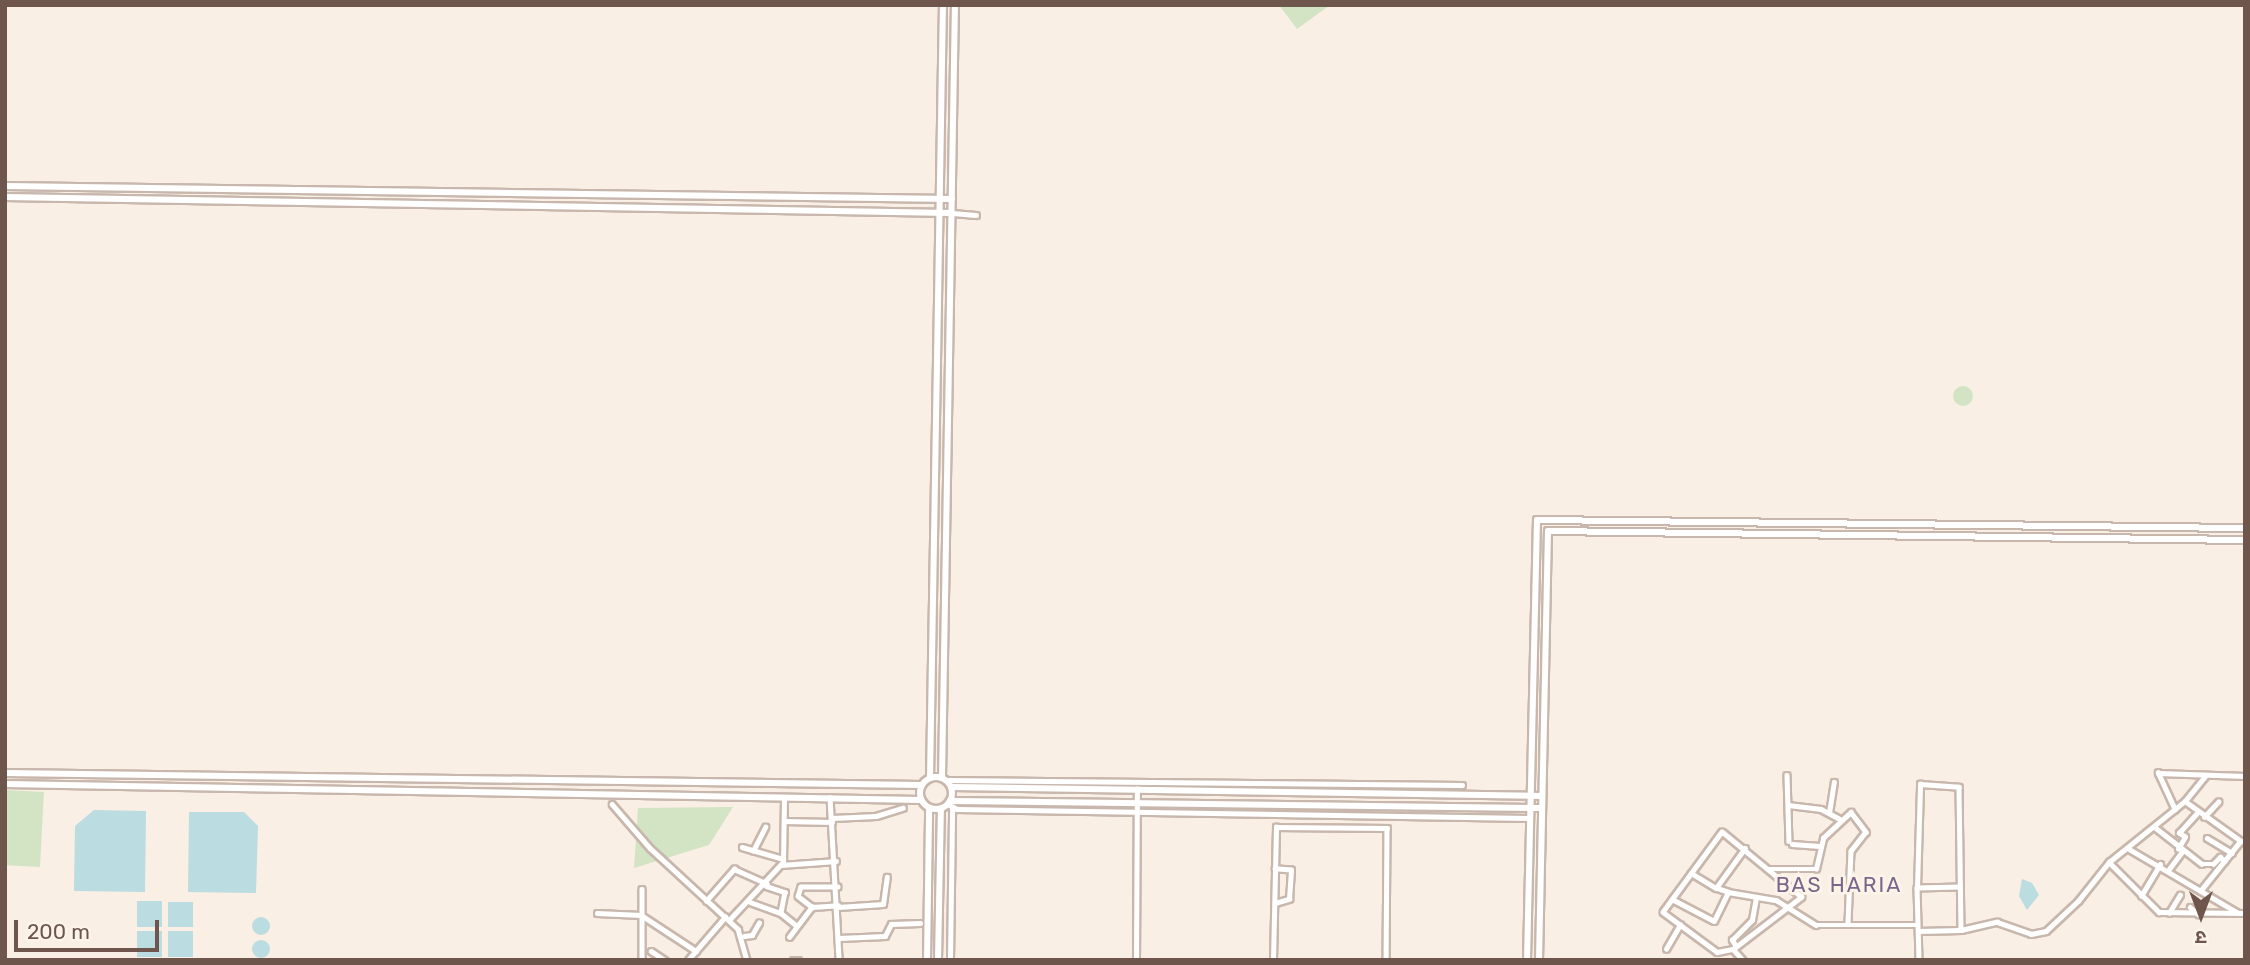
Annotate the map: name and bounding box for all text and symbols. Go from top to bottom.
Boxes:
district label: BAS HARIA [1777,872,1901,898]
north arrow [2166,881,2236,951]
scale bar [18,906,163,950]
text: 200 m [27,919,90,944]
text: उ [2195,926,2207,949]

